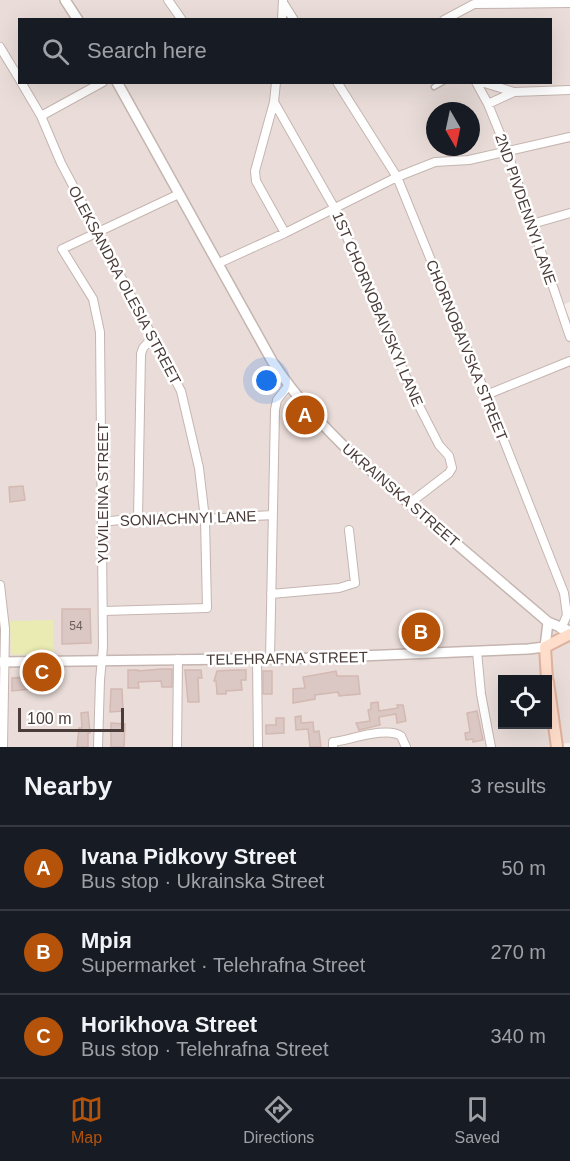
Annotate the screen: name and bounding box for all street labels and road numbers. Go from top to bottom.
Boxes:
street label: 2ND PIVDENNYI LANE [492,131,560,287]
street label: OLEKSANDRA OLESIA STREET [65,183,185,387]
street label: 1ST CHORNOBAIVSKYI LANE [329,209,427,409]
street label: CHORNOBAIVSKA STREET [423,257,511,443]
street label: YUVILEINA STREET [94,423,111,563]
street label: UKRAINSKA STREET [339,440,463,550]
street label: SONIACHNYI LANE [119,507,257,529]
street label: TELEHRAFNA STREET [206,648,368,668]

